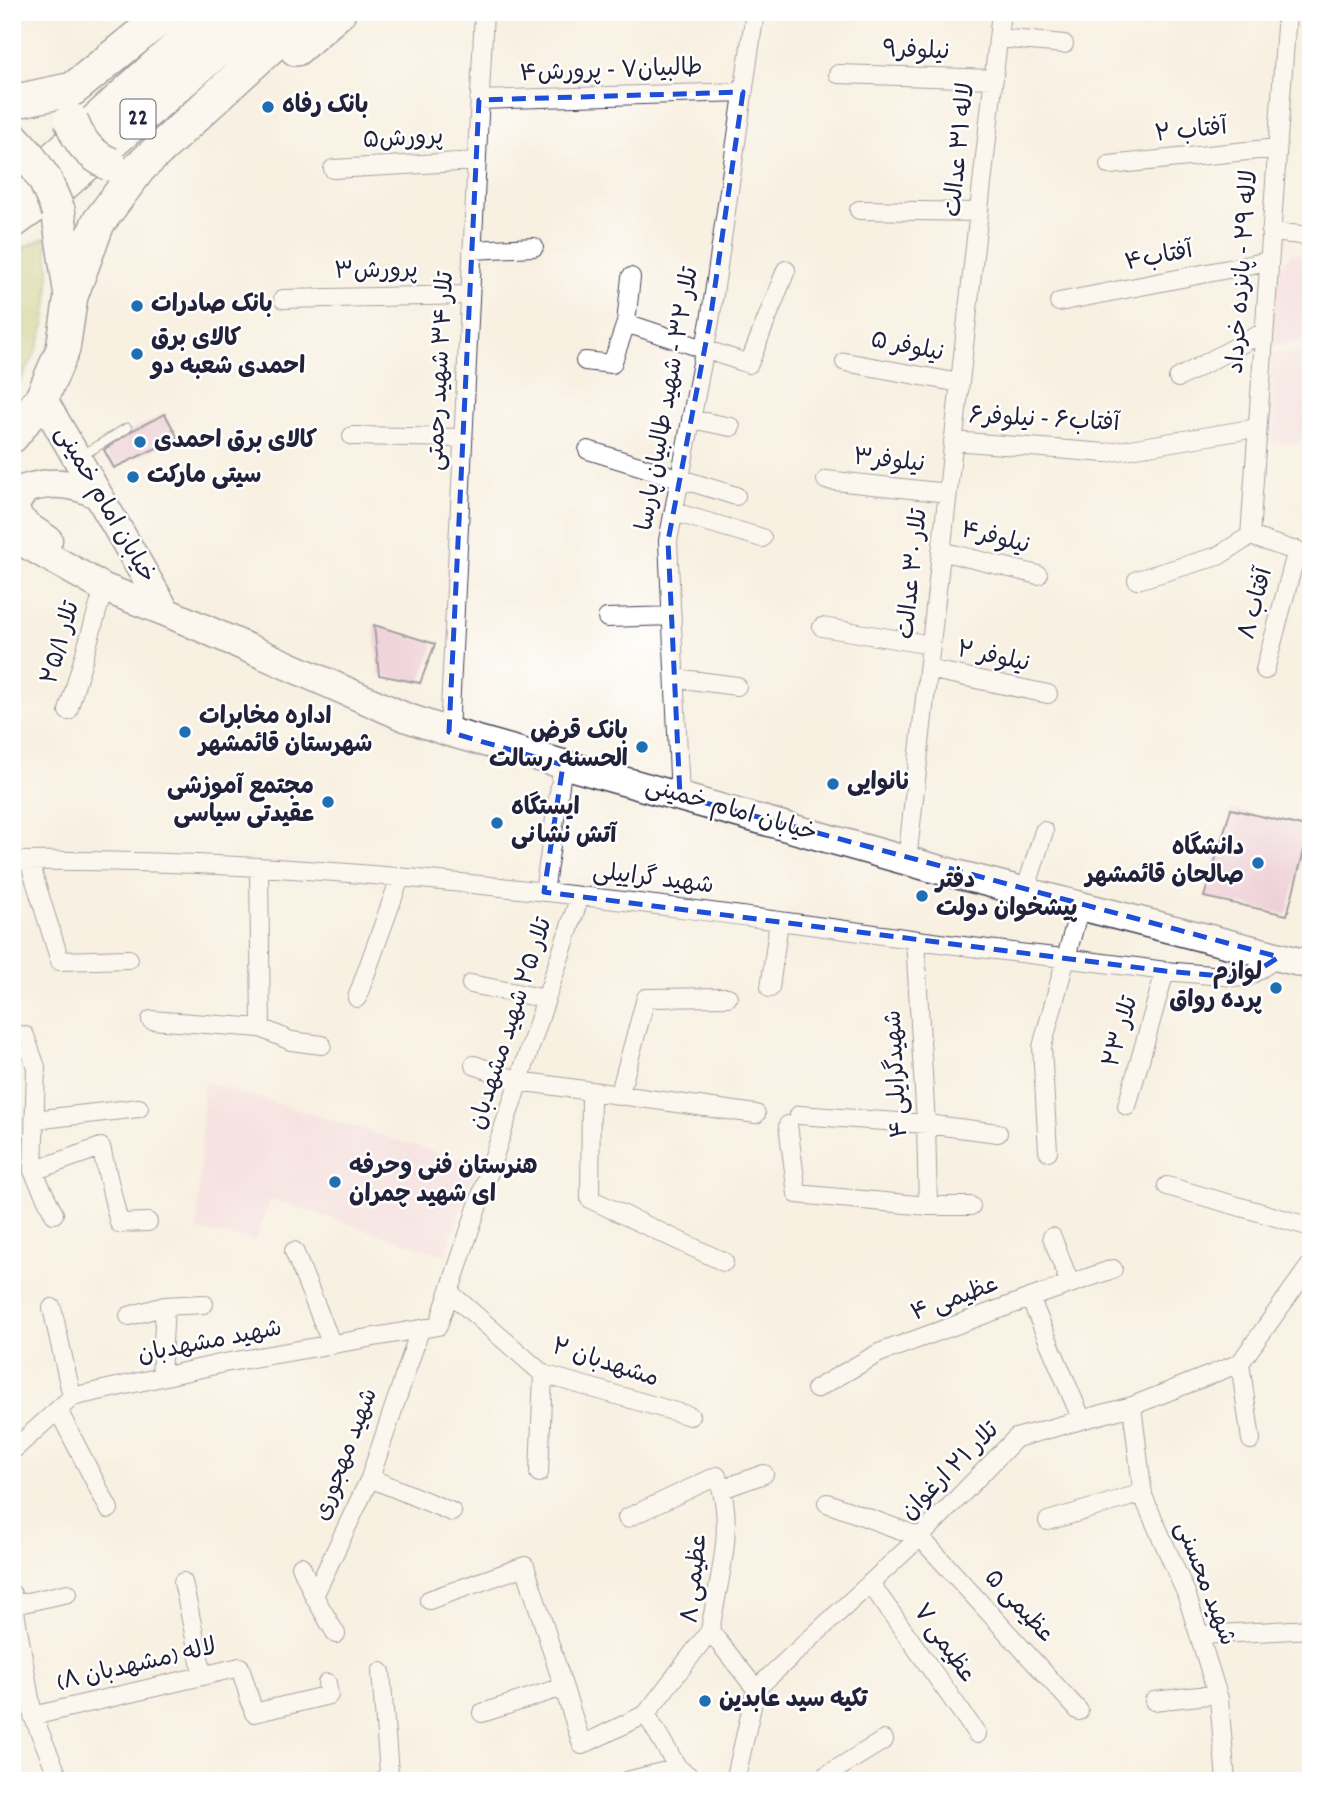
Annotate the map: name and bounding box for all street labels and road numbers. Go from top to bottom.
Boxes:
street label: نیلوفر۹ [882,34,950,70]
street label: طالبیان۷ - پرورش۴ [519,52,703,92]
street label: لاله ۳۱ عدالت [937,81,985,219]
road number: 22 [120,100,156,138]
street label: آفتاب ۲ [1153,111,1230,153]
street label: پرورش۵ [362,121,444,159]
street label: لاله ۲۹ - پانزده خرداد [1220,169,1268,375]
street label: آفتاب۴ [1122,235,1197,281]
street label: پرورش۳ [334,254,418,290]
street label: تلار ۳۲ - شهید طالبیان پارسا [629,264,709,534]
street label: تلار ۳۴ شهید رحمتی [420,269,464,472]
street label: نیلوفر ۵ [867,324,947,372]
street label: آفتاب۶ - نیلوفر۶ [968,400,1121,442]
street label: خیابان امام خمینی [45,420,163,590]
street label: نیلوفر۳ [852,441,926,483]
street label: تلار ۳۰ عدالت [890,506,938,641]
street label: نیلوفر۴ [957,514,1033,564]
street label: آفتاب ۸ [1231,563,1283,644]
street label: تلار ۲۵/۱ [34,597,90,688]
street label: نیلوفر ۲ [953,634,1033,682]
street label: خیابان امام خمینی [641,770,821,852]
street label: شهید گراییلی [590,856,716,904]
street label: تلار ۲۵ شهید مشهدبان [462,913,563,1134]
street label: تلار ۲۳ [1096,992,1149,1071]
street label: شهیدگرایلی ۴ [878,1009,918,1139]
street label: عظیمی ۴ [907,1268,1003,1332]
street label: شهید مشهدبان [135,1312,285,1374]
street label: مشهدبان ۲ [547,1331,663,1397]
street label: شهید مهجوری [306,1384,388,1526]
street label: تلار ۲۱ ارغوان [894,1414,1009,1529]
street label: شهید محسنی [1165,1517,1243,1651]
street label: عظیمی ۸ [674,1533,718,1625]
street label: عظیمی ۵ [975,1563,1061,1651]
street label: عظیمی ۷ [903,1597,983,1691]
street label: لاله (مشهدبان ۸) [54,1631,220,1701]

